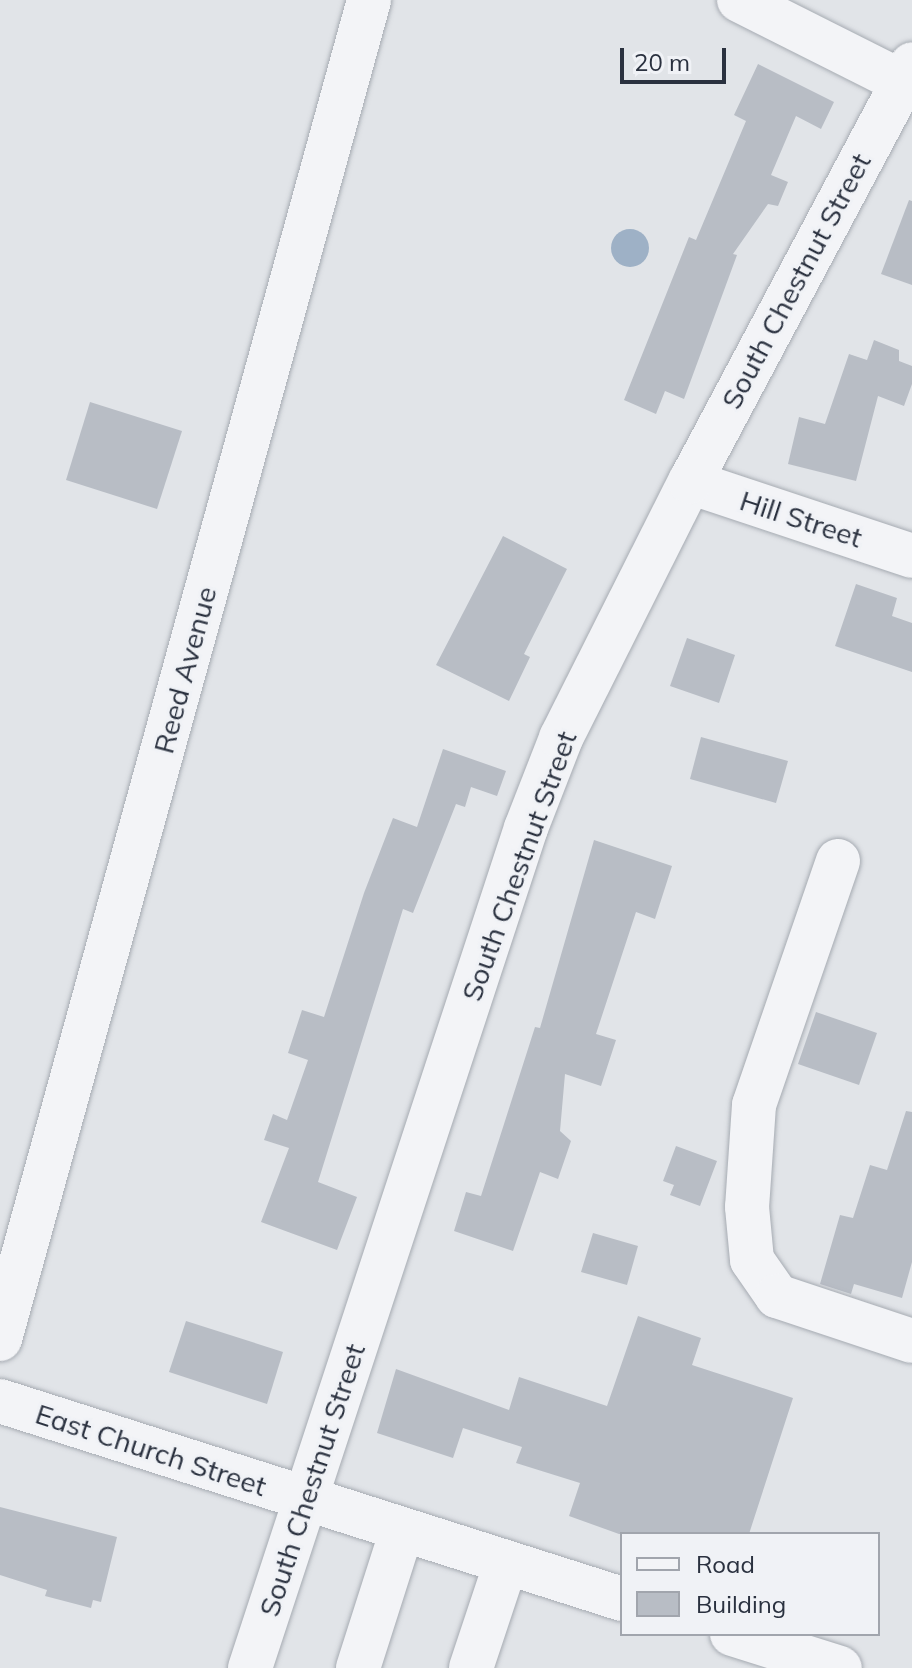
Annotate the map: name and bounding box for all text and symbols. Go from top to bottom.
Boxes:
scale bar [624,32,730,82]
text: 20 m [634,47,690,77]
street label: South Chestnut Street [714,147,878,415]
street label: Hill Street [736,484,866,554]
street label: Reed Avenue [147,583,223,757]
street label: South Chestnut Street [455,727,583,1005]
street label: South Chestnut Street [252,1339,372,1621]
street label: East Church Street [31,1397,271,1503]
legend [620,1532,880,1636]
text: Road [696,1549,755,1579]
text: Building [696,1589,786,1619]

